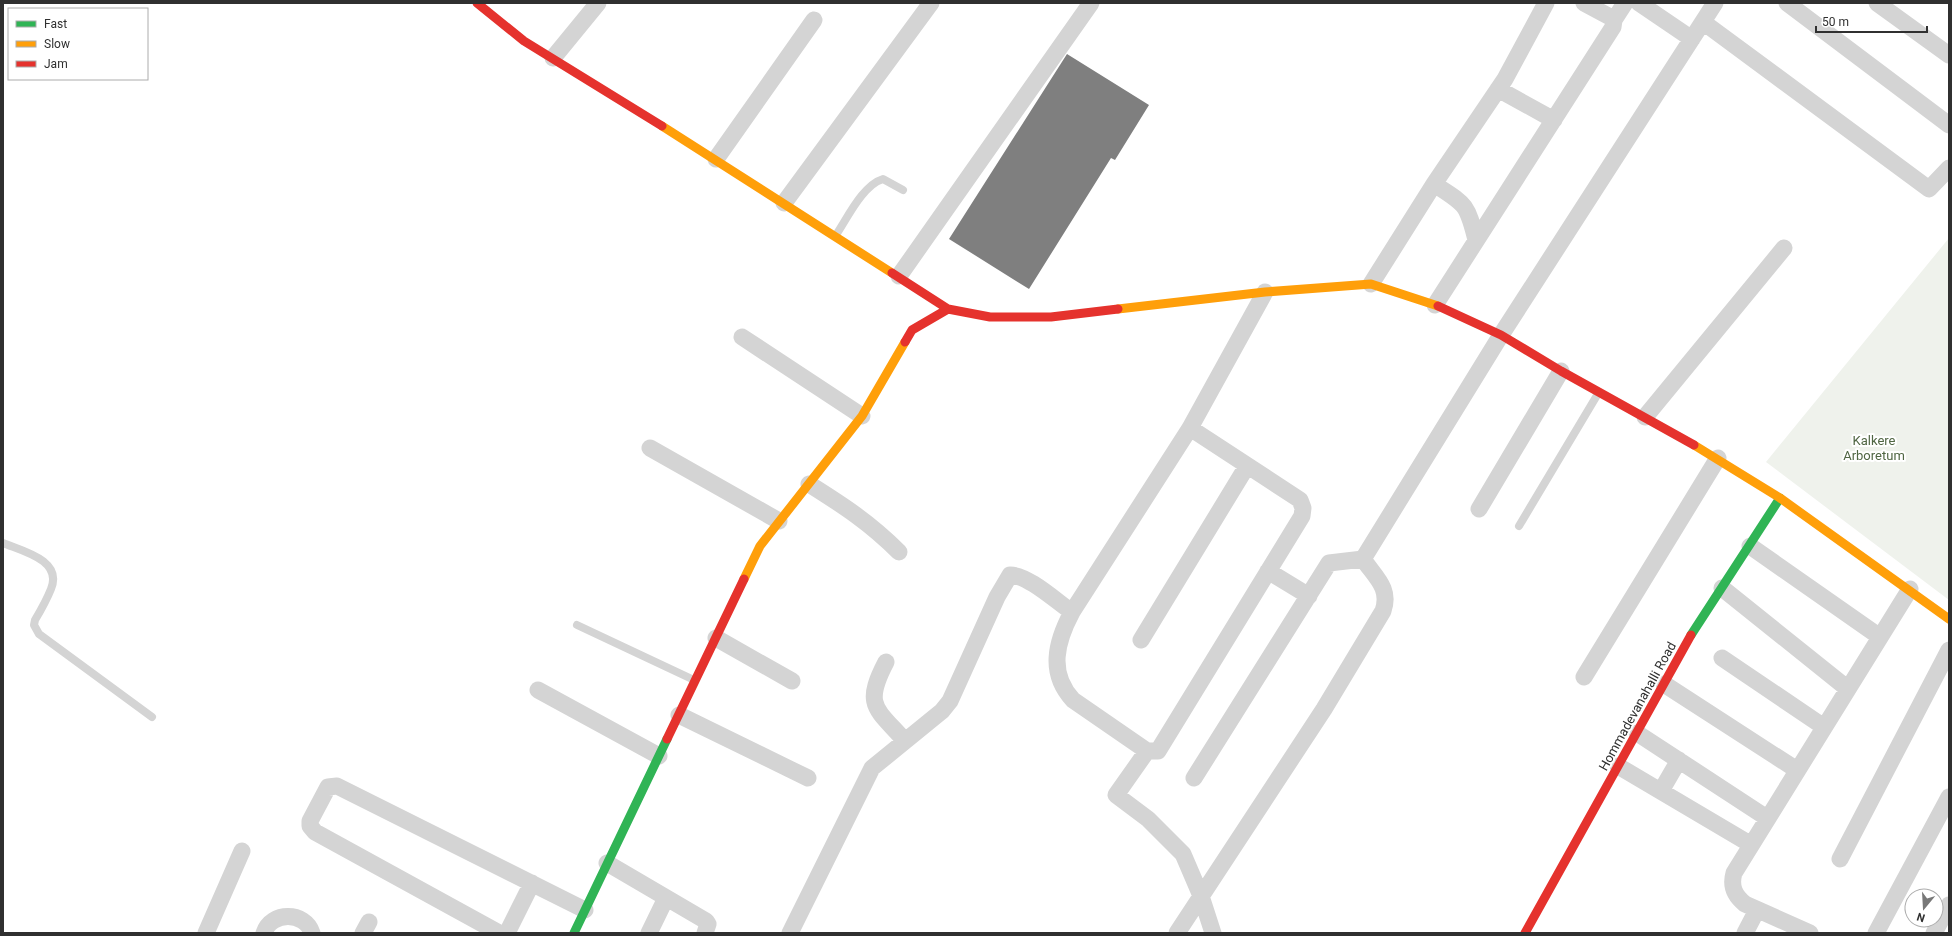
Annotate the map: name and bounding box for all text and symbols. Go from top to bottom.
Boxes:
legend [8,8,148,80]
scale bar [1816,8,1927,34]
text: 50 m [1822,15,1849,29]
text: Fast [44,17,67,31]
text: Slow [44,37,70,51]
text: Jam [44,57,68,71]
park label: Kalkere Arboretum [1843,433,1905,463]
street label: Hommadevanahalli Road [1596,639,1679,773]
north arrow [1904,888,1944,928]
text: N [1915,910,1927,924]

